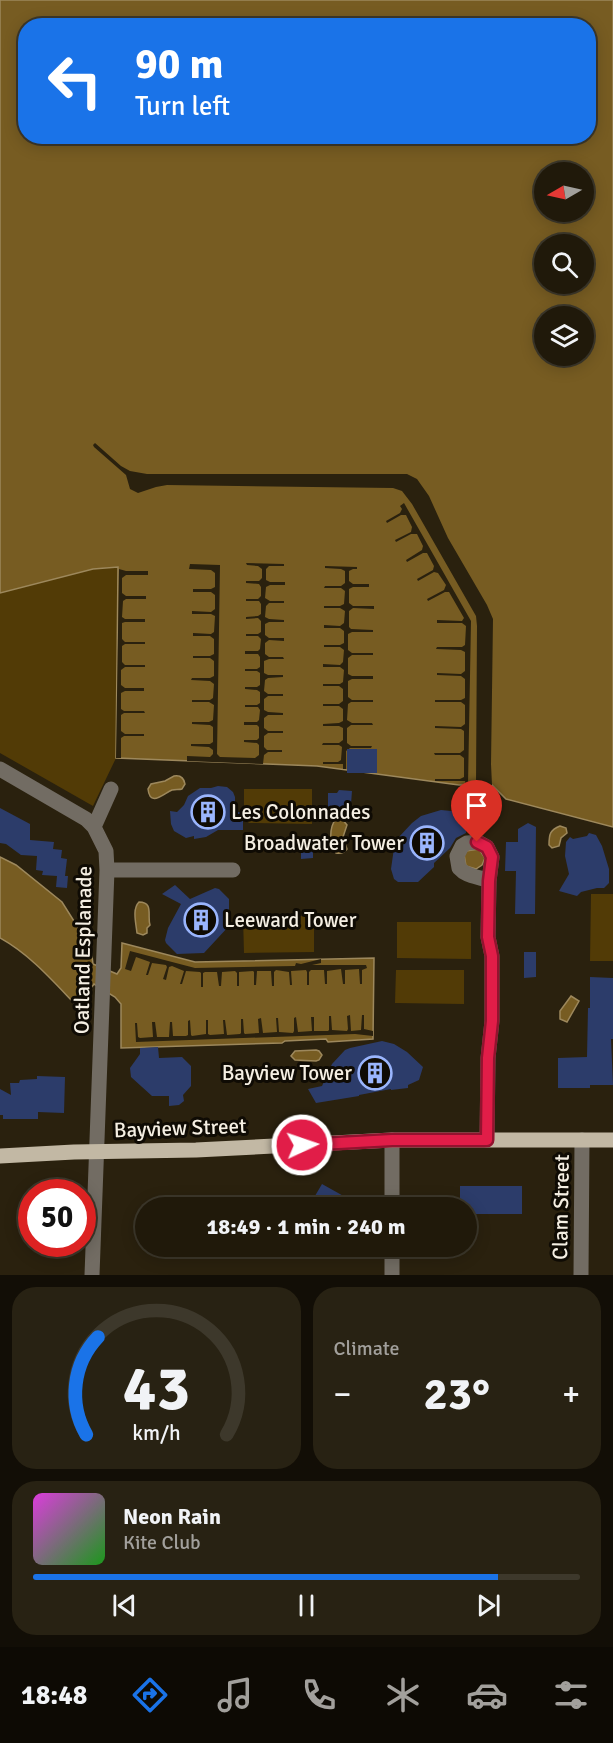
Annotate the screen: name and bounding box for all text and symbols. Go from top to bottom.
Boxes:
text: 90 m [135,39,224,90]
icon: left [36,42,114,120]
text: Turn left [135,90,230,123]
north arrow [534,162,594,222]
map controls [534,162,594,366]
button: search [534,234,594,294]
button: layers [534,306,594,366]
pin [451,780,502,842]
icon: arrive [460,789,493,822]
building icon: Les Colonnades [190,794,226,830]
place label: Les Colonnades [231,799,370,825]
building icon: Broadwater Tower [409,825,445,861]
place label: Broadwater Tower [244,830,404,856]
street label: Oatland Esplanade [69,866,97,1034]
building icon: Leeward Tower [183,902,219,938]
place label: Leeward Tower [224,907,357,933]
building icon: Bayview Tower [357,1055,393,1091]
place label: Bayview Tower [222,1060,352,1086]
street label: Bayview Street [113,1113,247,1143]
position arrow [270,1113,334,1177]
street label: Clam Street [547,1154,575,1260]
speed limit sign: 50 [18,1179,96,1257]
text: 18:49 · 1 min · 240 m [206,1213,406,1240]
text: Climate [334,1336,399,1361]
text: 43 [123,1350,190,1427]
text: 23° [423,1367,490,1422]
text: − [334,1374,351,1415]
text: + [562,1374,580,1415]
text: km/h [132,1420,181,1446]
text: Neon Rain [123,1503,221,1530]
text: Kite Club [123,1530,201,1555]
icon: previous [108,1589,141,1622]
icon: pause [290,1589,323,1622]
icon: next [472,1589,505,1622]
icon: directions [129,1674,171,1716]
icon: music [214,1674,256,1716]
icon: phone [298,1674,340,1716]
icon: climate [382,1674,424,1716]
icon: car [466,1674,508,1716]
icon: filters [550,1674,592,1716]
text: 18:48 [21,1679,87,1712]

